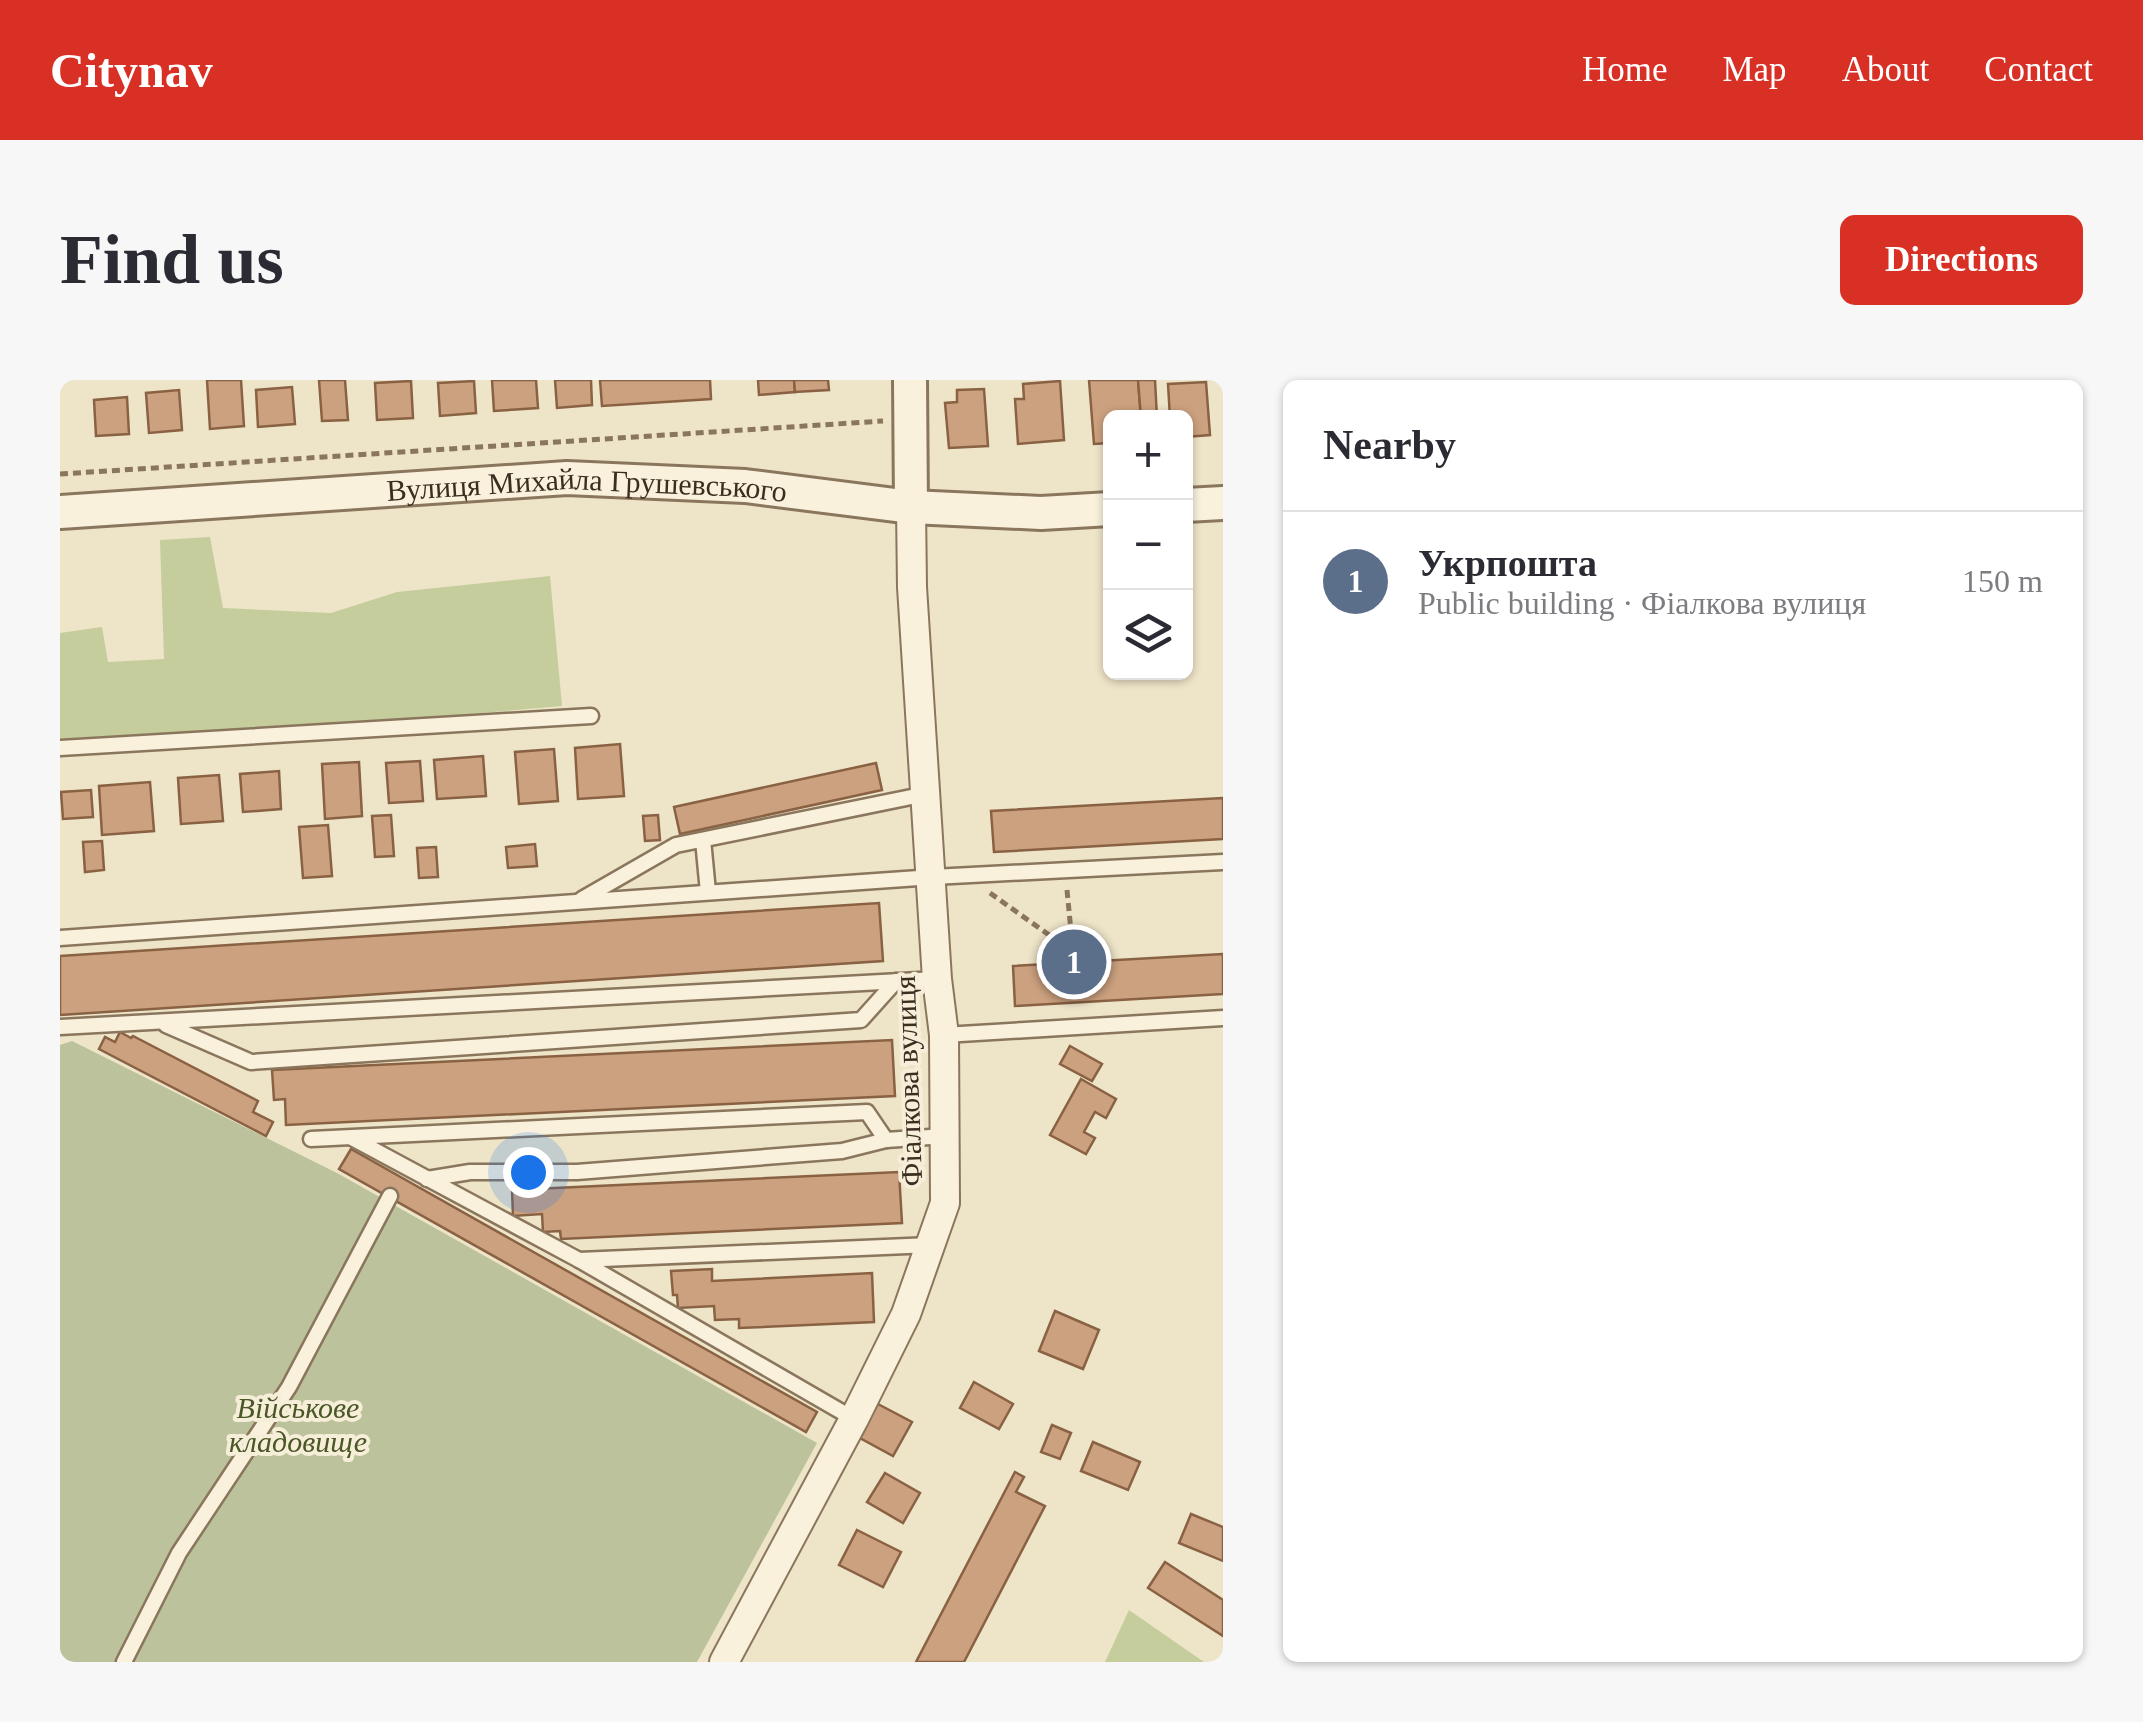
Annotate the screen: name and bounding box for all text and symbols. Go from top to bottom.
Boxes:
text: Citynav [50,44,213,97]
text: Home [1582,50,1667,89]
text: Map [1722,50,1787,89]
text: About [1842,50,1929,89]
text: Contact [1984,50,2093,89]
button: Directions [1840,215,2083,305]
text: Find us [60,221,284,298]
map controls [1103,410,1193,680]
button: + [1103,410,1193,500]
text: Nearby [1323,422,1456,468]
street label: Вулиця Михайла Грушевського [385,461,789,508]
button: − [1103,500,1193,590]
text: Укрпошта [1418,542,1597,584]
text: 1 [1348,563,1364,599]
text: 150 m [1962,563,2043,599]
text: Public building · Фіалкова вулиця [1418,585,1866,621]
button: layers [1103,590,1193,680]
pin: 1 [1042,924,1106,1000]
street label: Фіалкова вулиця [888,975,928,1187]
your location [503,1147,554,1198]
park label: Військове кладовище [229,1391,367,1458]

